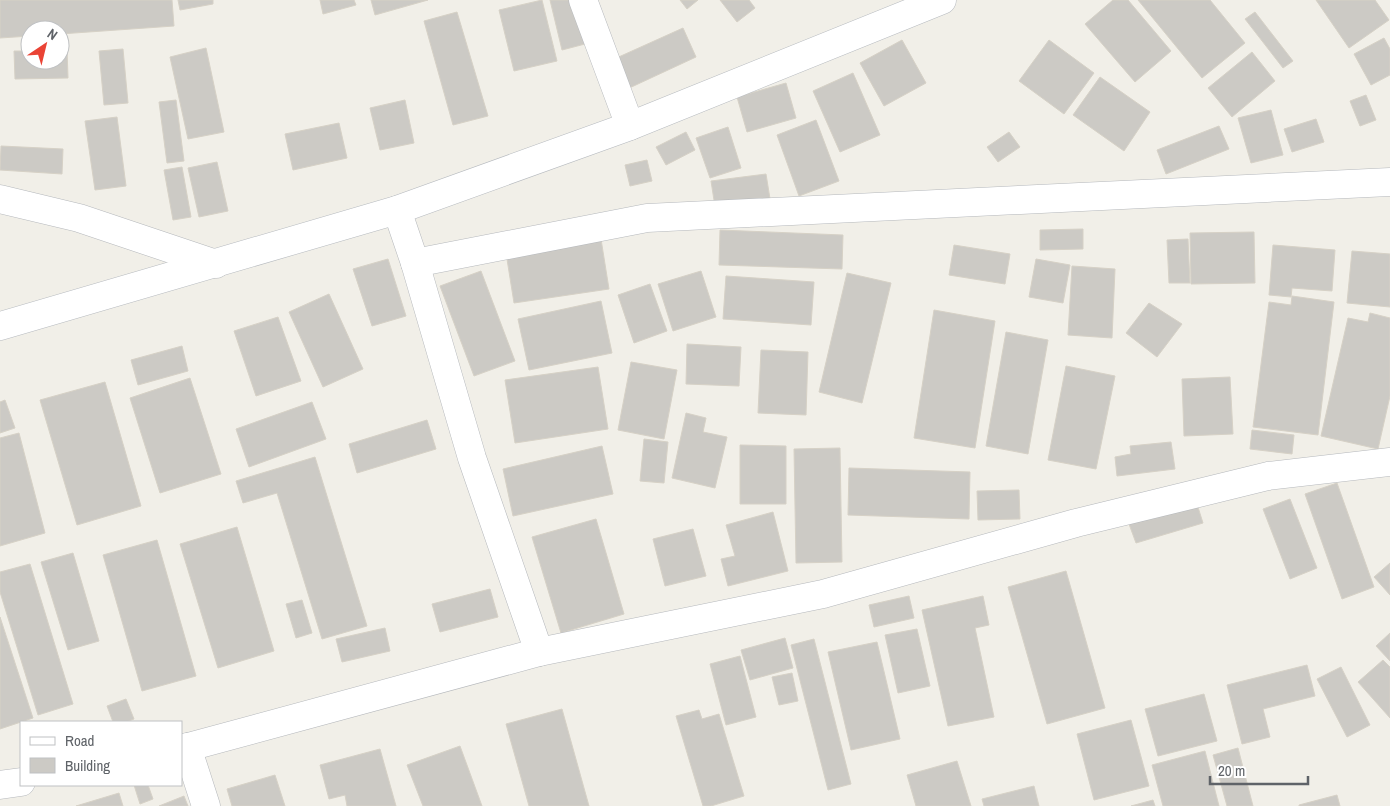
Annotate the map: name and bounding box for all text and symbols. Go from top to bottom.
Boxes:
north arrow [20,20,70,70]
text: N [44,25,61,44]
legend [20,721,182,786]
text: Road [65,730,94,751]
scale bar [1210,754,1308,786]
text: Building [65,755,110,776]
text: 20 m [1218,760,1245,781]

